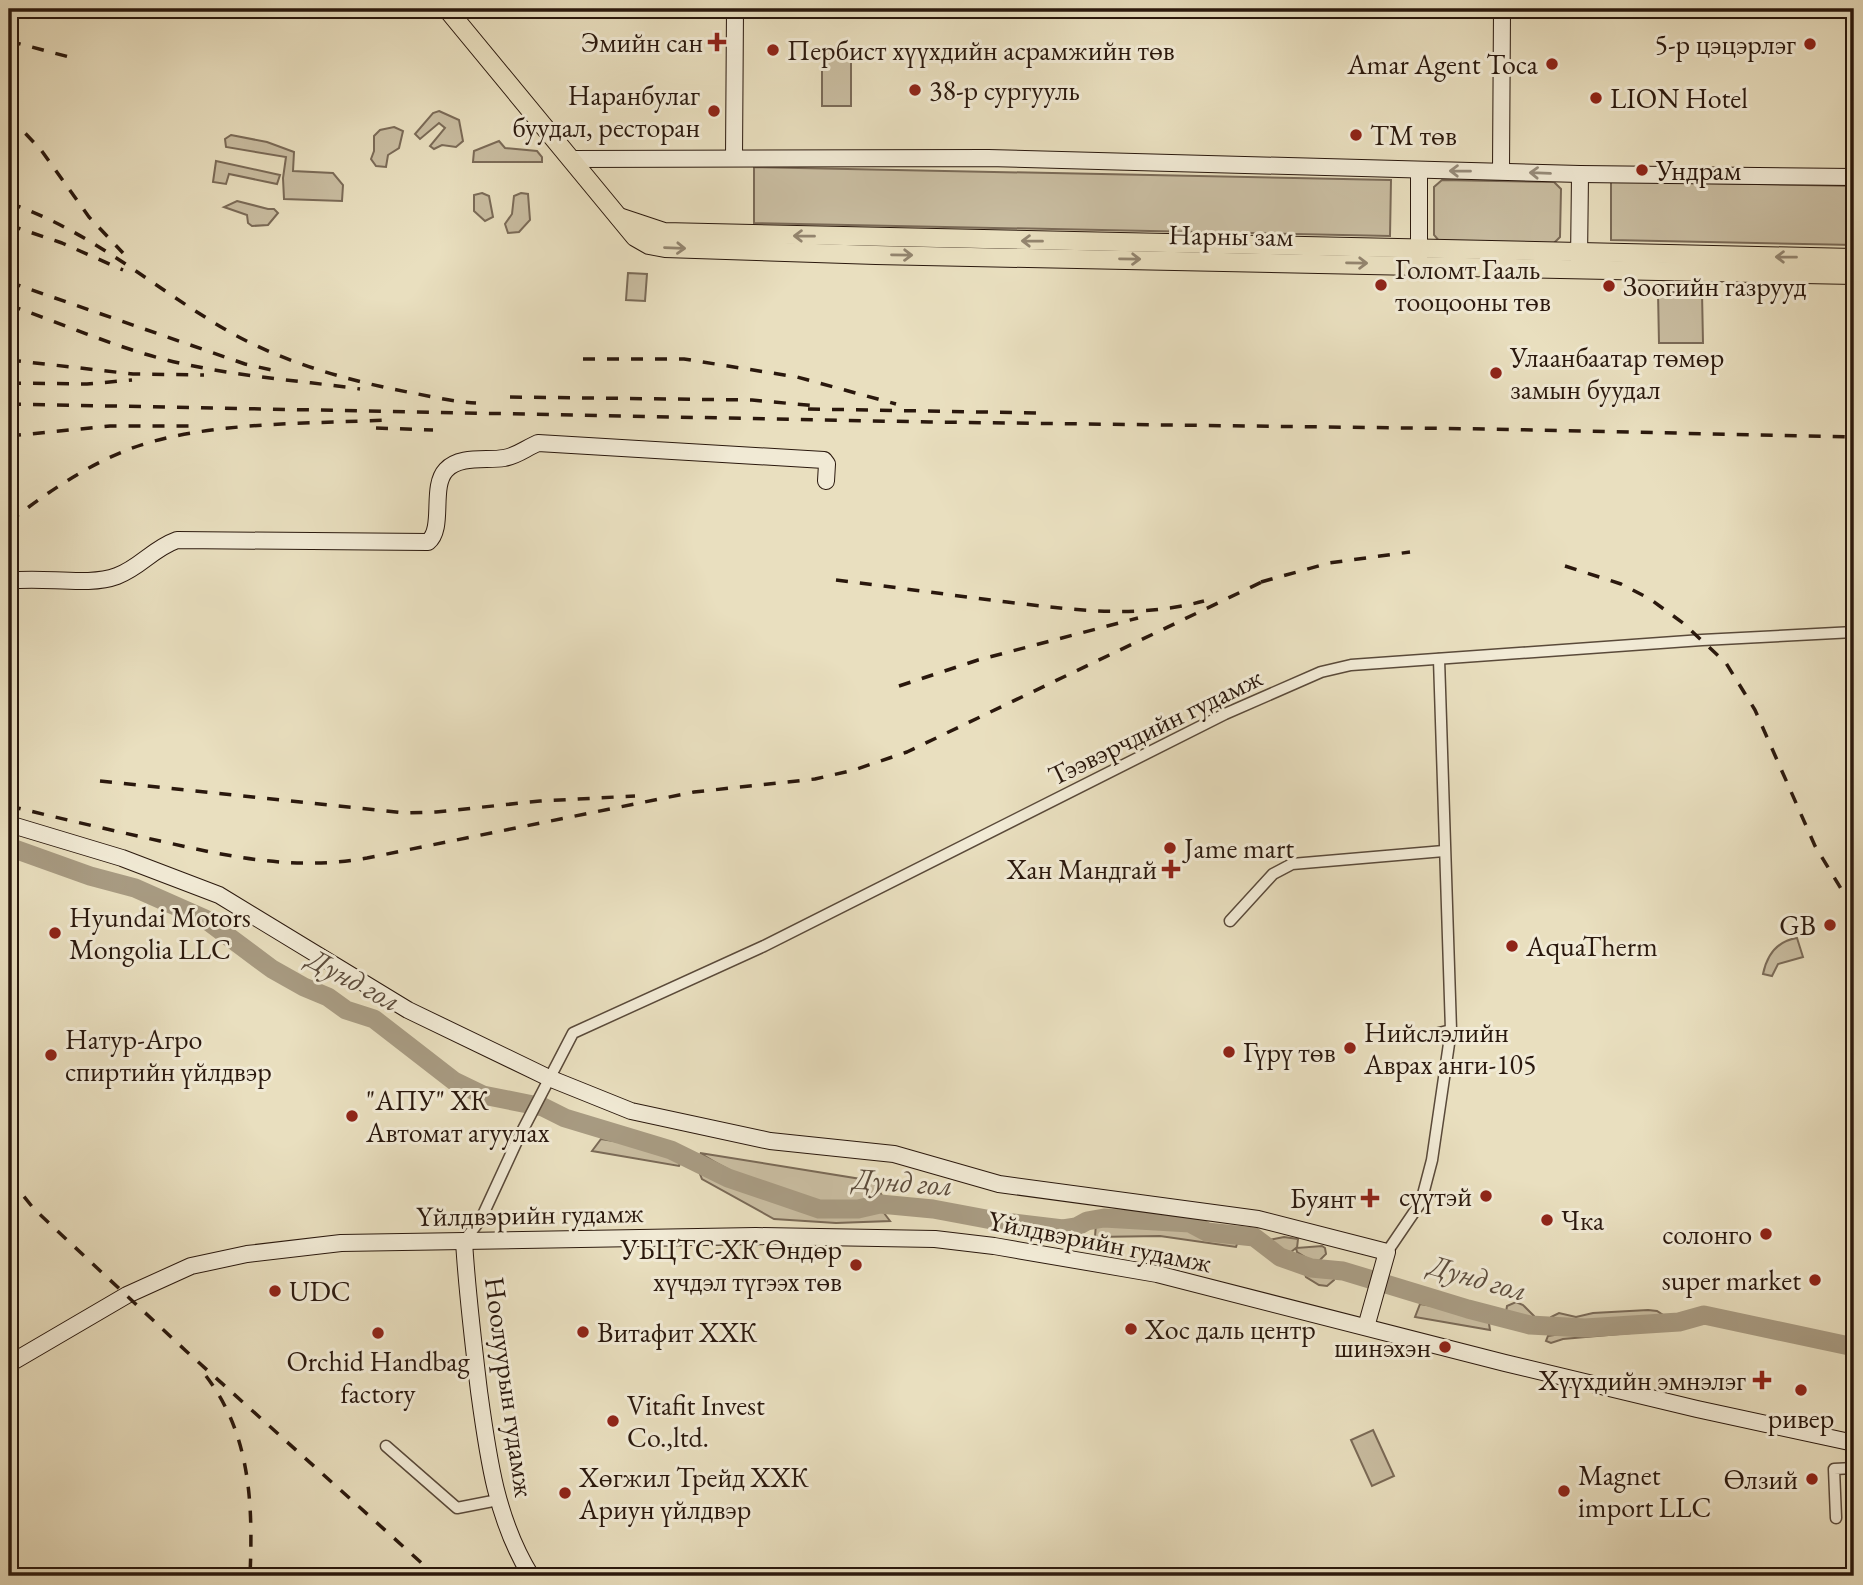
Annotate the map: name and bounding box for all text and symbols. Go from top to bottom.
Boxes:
place label: Эмийн сан [581,24,703,60]
place label: 5-р цэцэрлэг [1654,26,1796,62]
place label: Пербист хүүхдийн асрамжийн төв [787,32,1175,68]
marker: Эмийн сан [709,34,725,50]
marker: 5-р цэцэрлэг [1802,36,1818,52]
marker: Пербист хүүхдийн асрамжийн төв [765,42,781,58]
place label: Amar Agent Toca [1346,46,1539,82]
marker: Amar Agent Toca [1544,56,1560,72]
place label: 38-р сургууль [929,72,1080,108]
place label: Наранбулаг буудал, ресторан [513,77,700,145]
place label: LION Hotel [1610,80,1748,116]
marker: 38-р сургууль [907,82,923,98]
marker: LION Hotel [1588,90,1604,106]
marker: Наранбулаг буудал, ресторан [706,103,722,119]
place label: TM төв [1370,117,1457,153]
marker: TM төв [1348,127,1364,143]
place label: Ундрам [1655,152,1742,188]
marker: Ундрам [1634,162,1650,178]
one-way arrow [1449,164,1472,177]
one-way arrow [1529,166,1552,179]
street label: Нарны зам [1168,216,1294,254]
one-way arrow [793,229,816,242]
one-way arrow [1020,234,1043,248]
one-way arrow [663,242,686,255]
one-way arrow [891,249,914,262]
one-way arrow [1775,250,1798,264]
place label: Голомт Гааль тооцооны төв [1395,251,1551,319]
one-way arrow [1118,252,1141,266]
one-way arrow [1346,256,1369,270]
place label: Зоогийн газрууд [1623,268,1807,304]
marker: Голомт Гааль тооцооны төв [1373,277,1389,293]
marker: Зоогийн газрууд [1601,278,1617,294]
place label: Улаанбаатар төмөр замын буудал [1509,339,1724,407]
marker: Улаанбаатар төмөр замын буудал [1488,365,1504,381]
street label: Тээвэрчдийн гудамж [1042,658,1268,793]
place label: Jame mart [1182,830,1294,866]
marker: Jame mart [1162,840,1178,856]
place label: Хан Мандгай [1006,851,1157,887]
marker: Хан Мандгай [1163,861,1179,877]
place label: Hyundai Motors Mongolia LLC [69,899,251,967]
place label: GB [1779,907,1816,943]
marker: GB [1822,917,1838,933]
marker: Hyundai Motors Mongolia LLC [47,925,63,941]
place label: AquaTherm [1525,928,1658,964]
water label: Дунд гол [299,938,408,1020]
marker: AquaTherm [1504,938,1520,954]
place label: Нийслэлийн Аврах анги-105 [1363,1014,1536,1082]
place label: Натур-Агро спиртийн үйлдвэр [65,1021,272,1089]
place label: Гүрү төв [1243,1034,1336,1070]
marker: Нийслэлийн Аврах анги-105 [1342,1040,1358,1056]
marker: Гүрү төв [1221,1044,1237,1060]
marker: Натур-Агро спиртийн үйлдвэр [43,1047,59,1063]
place label: "АПУ" ХК Автомат агуулах [365,1082,550,1150]
marker: "АПУ" ХК Автомат агуулах [344,1108,360,1124]
water label: Дунд гол [850,1158,954,1204]
place label: сүүтэй [1399,1178,1472,1214]
place label: Буянт [1290,1180,1357,1216]
marker: сүүтэй [1478,1188,1494,1204]
marker: Буянт [1362,1190,1378,1206]
street label: Yйлдвэрийн гудамж [416,1194,644,1234]
street label: Yйлдвэрийн гудамж [985,1202,1215,1280]
place label: Чка [1561,1202,1605,1238]
marker: Чка [1539,1212,1555,1228]
place label: солонго [1662,1216,1752,1252]
marker: солонго [1758,1226,1774,1242]
place label: УБЦТС-ХК Өндөр хүчдэл түгээх төв [619,1231,842,1299]
water label: Дунд гол [1423,1244,1532,1310]
marker: УБЦТС-ХК Өндөр хүчдэл түгээх төв [848,1257,864,1273]
place label: super market [1662,1262,1801,1298]
marker: super market [1807,1272,1823,1288]
place label: UDC [289,1273,351,1309]
street label: Ноолуурын гудамж [477,1275,543,1500]
marker: UDC [267,1283,283,1299]
place label: Хос даль центр [1144,1311,1316,1347]
place label: Витафит ХХК [597,1314,758,1350]
marker: Хос даль центр [1123,1321,1139,1337]
marker: Витафит ХХК [575,1324,591,1340]
marker: Orchid Handbag factory [370,1325,386,1341]
place label: шинэхэн [1334,1329,1431,1365]
marker: шинэхэн [1437,1339,1453,1355]
place label: Orchid Handbag factory [286,1343,470,1411]
place label: Хүүхдийн эмнэлэг [1537,1362,1746,1398]
marker: Хүүхдийн эмнэлэг [1752,1370,1772,1390]
marker: ривер [1793,1382,1809,1398]
place label: Vitafit Invest Co.,ltd. [627,1387,765,1455]
place label: ривер [1768,1400,1834,1436]
marker: Vitafit Invest Co.,ltd. [605,1413,621,1429]
place label: Magnet import LLC [1578,1457,1711,1525]
place label: Хөгжил Трейд ХХК Ариун үйлдвэр [578,1459,809,1527]
place label: Өлзий [1724,1461,1798,1497]
marker: Өлзий [1804,1471,1820,1487]
marker: Magnet import LLC [1556,1483,1572,1499]
marker: Хөгжил Трейд ХХК Ариун үйлдвэр [557,1485,573,1501]

